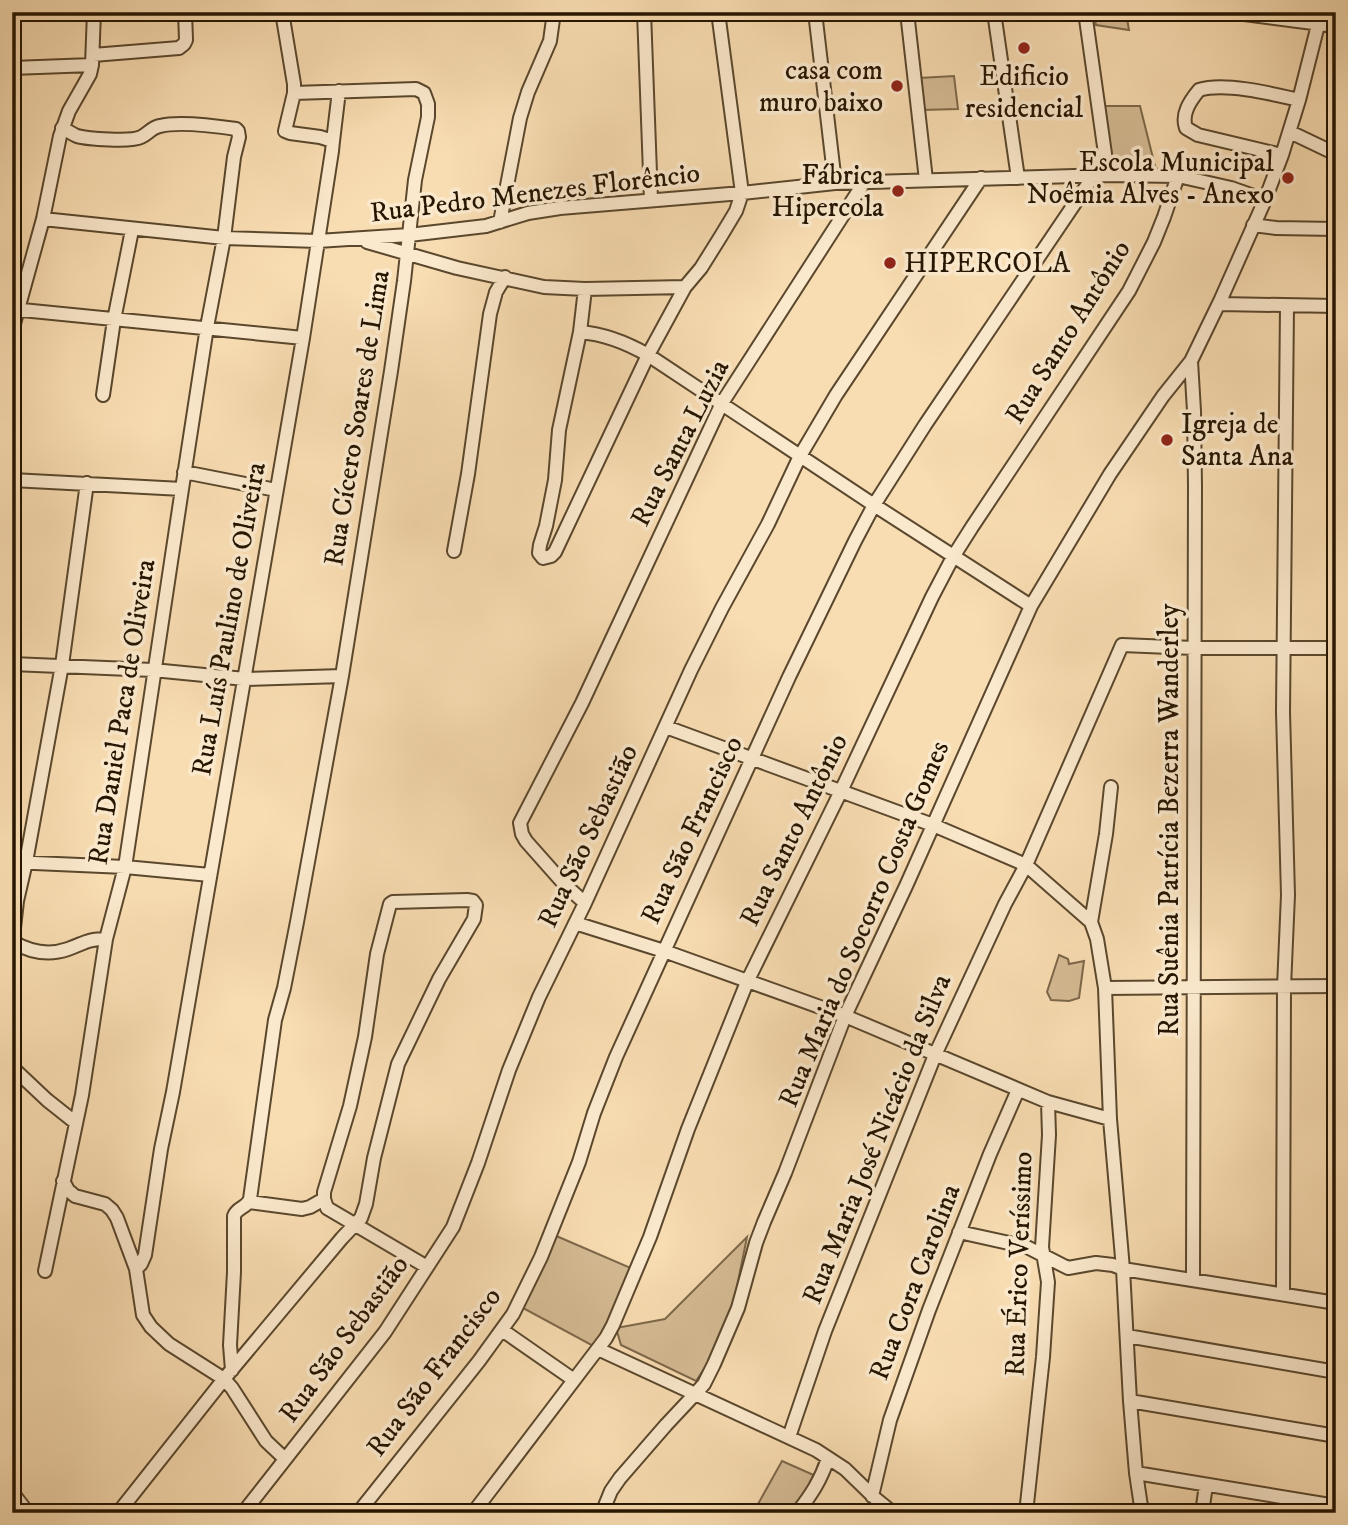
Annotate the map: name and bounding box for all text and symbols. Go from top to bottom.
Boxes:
marker: Edificio residencial [1016,40,1032,56]
place label: casa com muro baixo [759,53,883,120]
place label: Edificio residencial [965,59,1084,126]
marker: casa com muro baixo [889,78,905,94]
place label: Escola Municipal Noêmia Alves - Anexo [1026,145,1275,212]
street label: Rua Pedro Menezes Florêncio [368,155,702,231]
place label: Fábrica Hipercola [771,158,884,225]
marker: Escola Municipal Noêmia Alves - Anexo [1280,170,1296,186]
marker: Fábrica Hipercola [890,183,906,199]
street label: Rua Santo Antônio [998,234,1138,430]
place label: HIPERCOLA [904,246,1071,281]
marker: HIPERCOLA [882,255,898,271]
street label: Rua Cícero Soares de Lima [316,268,398,568]
street label: Rua Santa Luzia [623,353,737,532]
place label: Igreja de Santa Ana [1181,407,1293,474]
marker: Igreja de Santa Ana [1159,432,1175,448]
street label: Rua Luís Paulino de Oliveira [184,459,274,779]
street label: Rua Daniel Paca de Oliveira [81,557,163,867]
street label: Rua Suênia Patrícia Bezerra Wanderley [1152,603,1187,1036]
street label: Rua Santo Antônio [732,728,856,932]
street label: Rua São Francisco [633,731,751,929]
street label: Rua Maria do Socorro Costa Gomes [771,736,957,1112]
street label: Rua São Sebastião [530,739,646,933]
street label: Rua Maria José Nicácio da Silva [795,969,959,1309]
street label: Rua Érico Veríssimo [998,1151,1040,1377]
street label: Rua Cora Carolina [862,1179,968,1385]
street label: Rua São Sebastião [271,1248,417,1430]
street label: Rua São Francisco [359,1280,509,1464]

